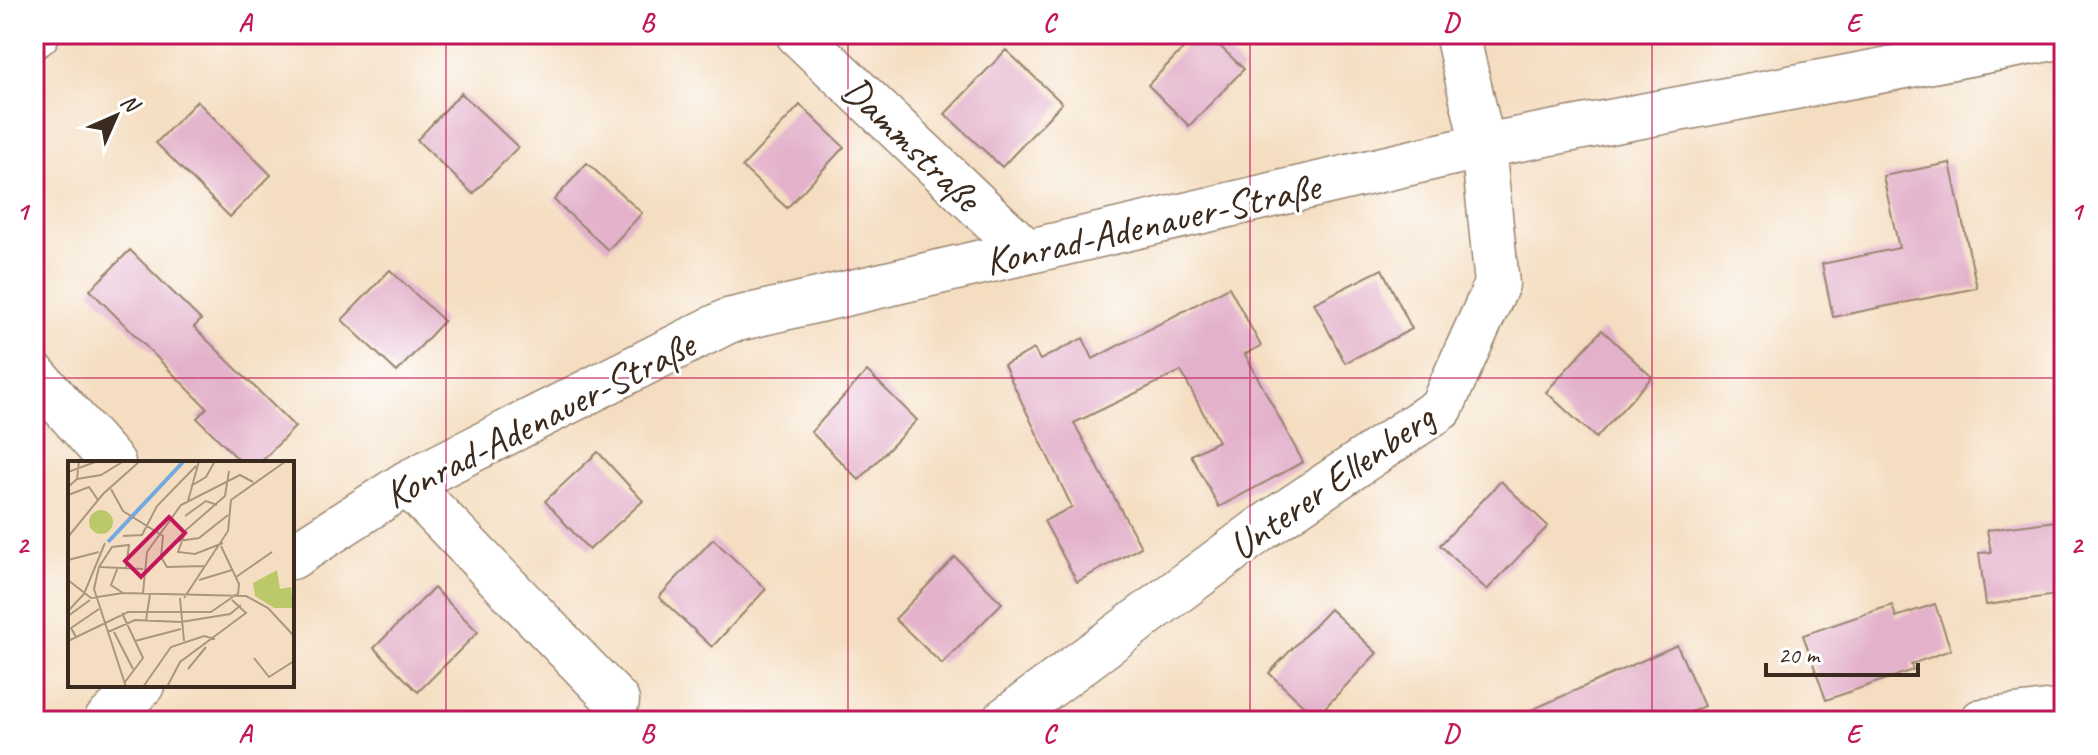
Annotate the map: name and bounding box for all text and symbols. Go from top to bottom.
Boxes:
text: A [238,6,253,39]
text: B [640,6,656,39]
text: C [1043,6,1059,39]
text: D [1443,6,1461,39]
text: E [1846,6,1864,39]
street label: Dammstraße [831,65,993,224]
north arrow [76,76,156,156]
text: N [115,88,147,120]
street label: Konrad-Adenauer-Straße [980,161,1327,287]
text: 1 [16,195,31,228]
text: 1 [2070,195,2085,228]
street label: Konrad-Adenauer-Straße [376,319,706,520]
street label: Unterer Ellenberg [1219,392,1446,571]
inset map [68,461,294,687]
text: 2 [16,528,30,561]
text: 2 [2070,528,2084,561]
scale bar [1766,627,1918,677]
text: 20 m [1778,640,1821,670]
text: A [238,717,253,750]
text: B [640,717,656,750]
text: C [1043,717,1059,750]
text: D [1443,717,1461,750]
text: E [1846,717,1864,750]

